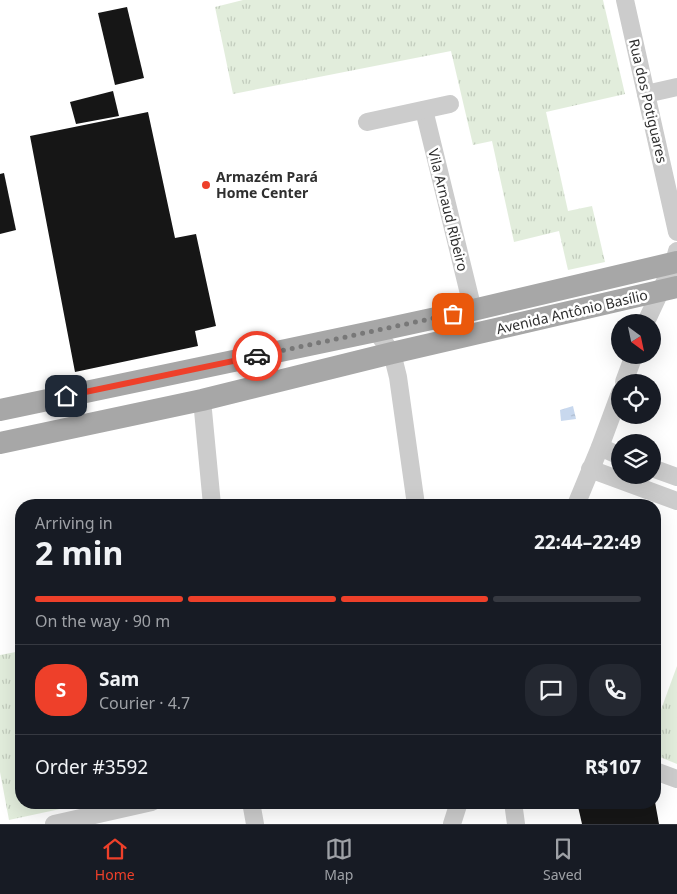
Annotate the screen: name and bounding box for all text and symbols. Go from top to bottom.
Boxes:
street label: Rua dos Potiguares [625,37,672,165]
street label: Vila Arnaud Ribeiro [424,147,473,273]
place label: Armazém Pará Home Center [216,167,318,202]
marker: Armazém Pará Home Center [200,179,212,191]
street label: Avenida Antônio Basílio [494,285,649,338]
pin [432,293,474,335]
icon: bag [439,300,467,328]
north arrow [611,314,661,364]
map controls [611,314,661,484]
courier [232,331,282,381]
icon: car [243,342,271,370]
button: locate [611,374,661,424]
pin [45,375,87,417]
icon: home [52,382,80,410]
button: layers [611,434,661,484]
text: Arriving in [35,512,113,534]
text: 22:44–22:49 [534,529,641,555]
text: 2 min [35,531,123,574]
text: On the way · 90 m [35,610,170,632]
button: chat [525,664,577,716]
button: phone [589,664,641,716]
text: Sam [99,666,139,692]
text: S [56,677,66,703]
text: Courier · 4.7 [99,692,190,714]
text: Order #3592 [35,754,148,780]
text: R$107 [585,754,641,780]
tab: Home [95,835,135,884]
tab: Map [324,835,353,884]
tab: Saved [543,835,582,884]

